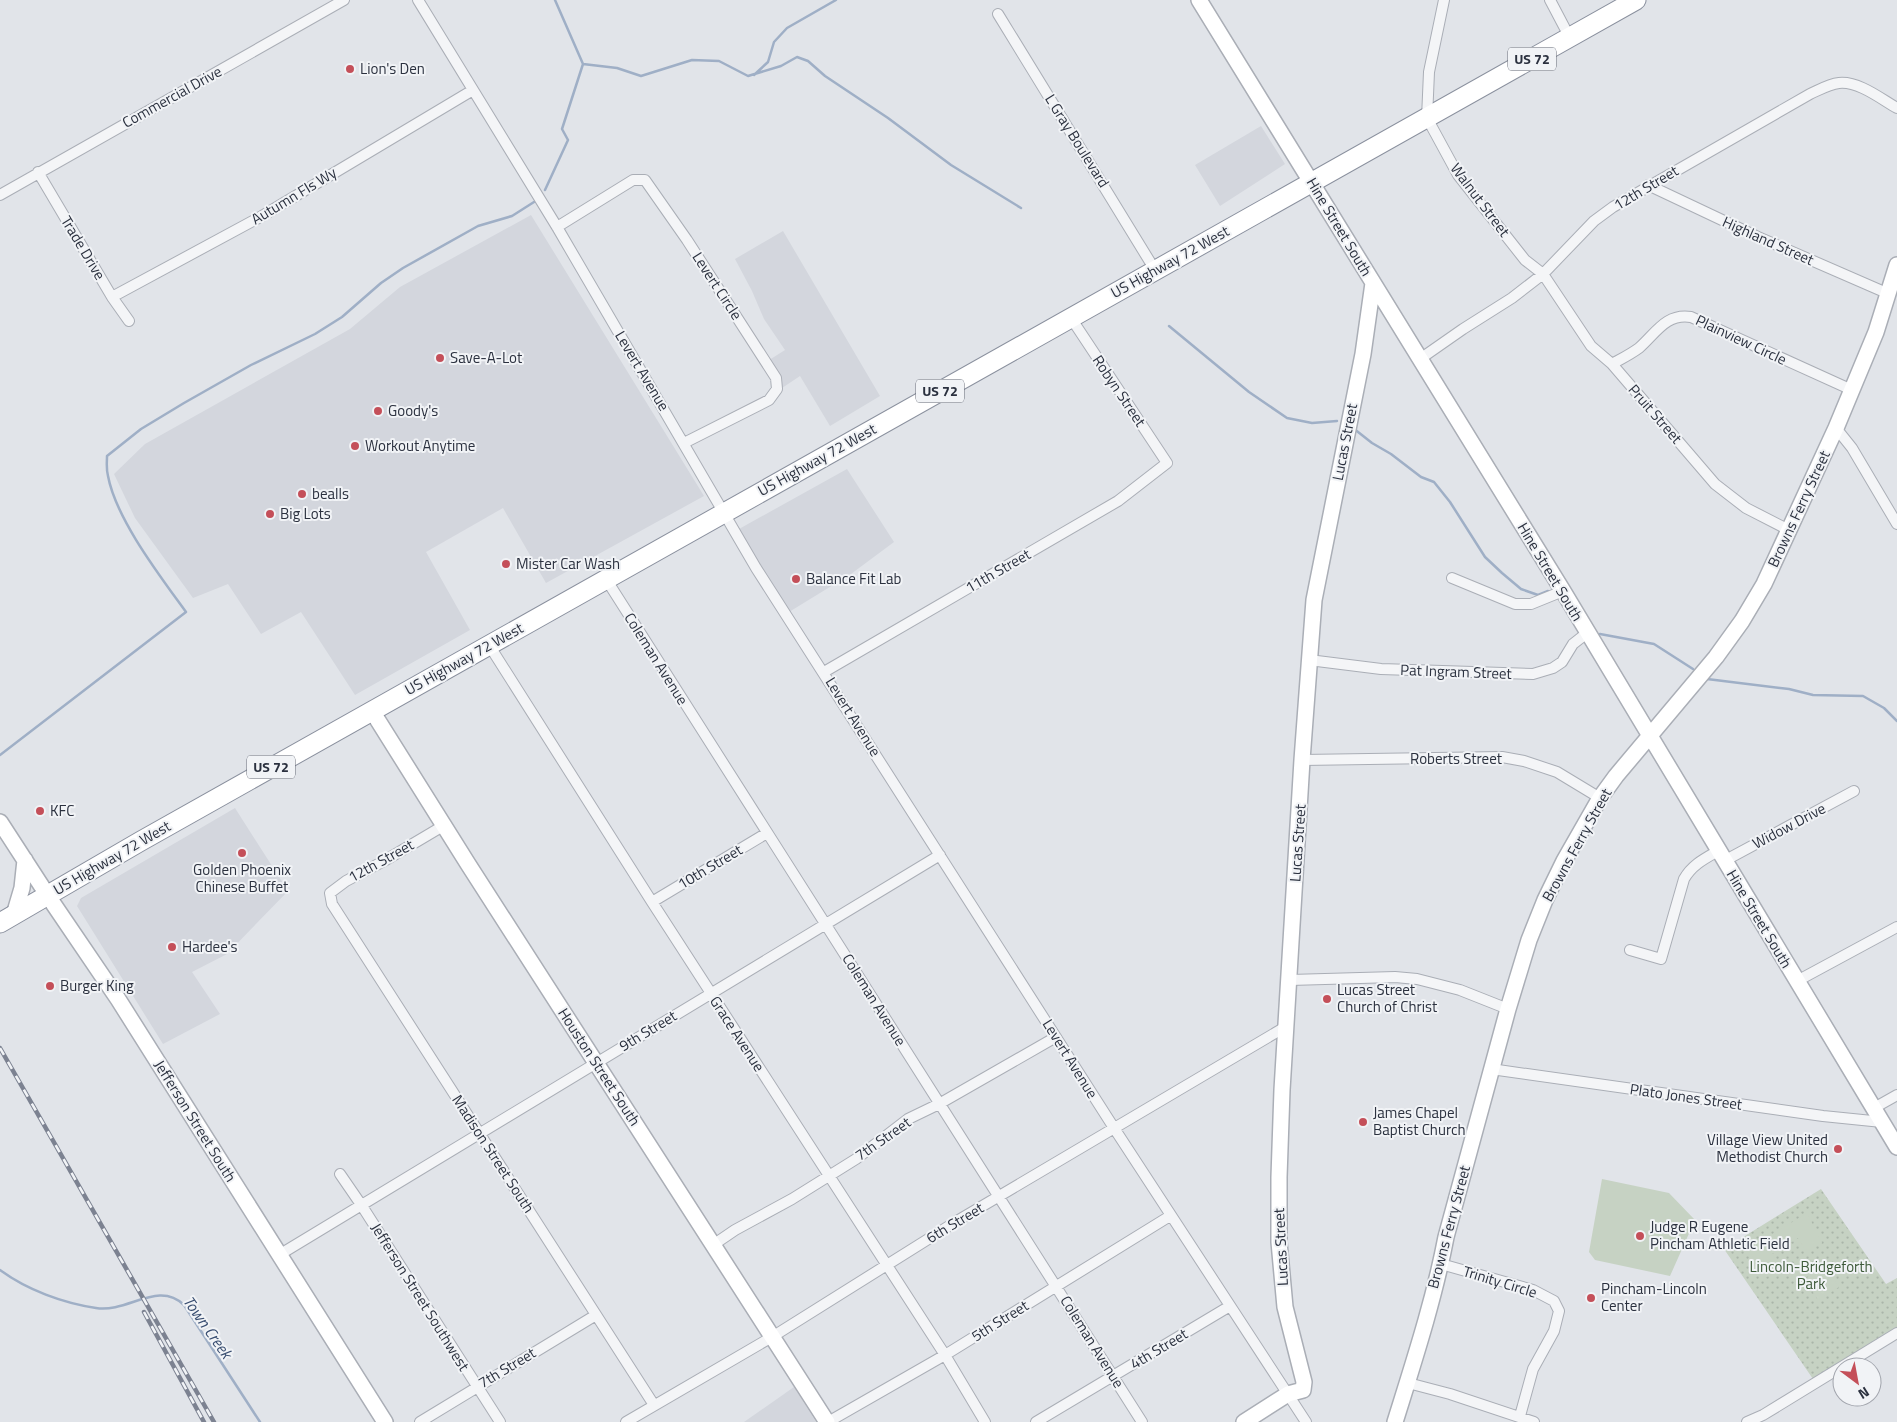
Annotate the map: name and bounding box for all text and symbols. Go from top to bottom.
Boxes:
road number: US 72 [1508,48,1556,70]
place label: Lion's Den [360,57,425,80]
street label: Commercial Drive [118,60,226,133]
marker: Lion's Den [344,63,356,75]
street label: L Gray Boulevard [1039,89,1115,192]
street label: Walnut Street [1445,158,1516,242]
street label: 12th Street [1609,159,1683,216]
street label: Autumn Fls Wy [247,161,341,230]
street label: Hine Street South [1301,173,1378,281]
street label: Highland Street [1719,210,1818,271]
street label: Trade Drive [55,211,112,284]
street label: US Highway 72 West [1106,219,1234,304]
street label: Levert Circle [687,247,748,324]
street label: Plainview Circle [1692,308,1790,371]
street label: Levert Avenue [609,326,675,415]
place label: Save-A-Lot [450,346,523,369]
street label: Robyn Street [1087,350,1152,432]
marker: Save-A-Lot [434,352,446,364]
street label: Pruit Street [1623,379,1688,449]
road number: US 72 [916,380,964,402]
place label: Goody's [388,399,438,422]
street label: Lucas Street [1326,401,1363,482]
marker: Goody's [372,405,384,417]
street label: US Highway 72 West [753,417,881,502]
place label: Workout Anytime [365,434,475,457]
marker: Workout Anytime [349,440,361,452]
street label: Browns Ferry Street [1761,446,1836,571]
place label: bealls [312,482,349,505]
marker: bealls [296,488,308,500]
place label: Big Lots [280,502,331,525]
marker: Big Lots [264,508,276,520]
street label: Hine Street South [1512,518,1589,626]
street label: 11th Street [961,542,1035,599]
place label: Mister Car Wash [516,552,620,575]
marker: Mister Car Wash [500,558,512,570]
place label: Balance Fit Lab [806,567,902,590]
marker: Balance Fit Lab [790,573,802,585]
street label: Coleman Avenue [619,608,694,709]
street label: US Highway 72 West [400,616,528,701]
street label: Pat Ingram Street [1400,658,1513,685]
street label: Levert Avenue [820,673,887,761]
street label: Roberts Street [1410,747,1503,770]
road number: US 72 [247,756,295,779]
street label: Browns Ferry Street [1536,783,1618,906]
street label: Widow Drive [1748,797,1829,854]
place label: KFC [50,799,74,822]
street label: Lucas Street [1283,802,1312,883]
marker: KFC [34,805,46,817]
street label: US Highway 72 West [49,814,175,901]
street label: 12th Street [344,833,419,888]
street label: 10th Street [673,838,747,895]
marker: Golden Phoenix Chinese Buffet [236,847,248,859]
place label: Golden Phoenix Chinese Buffet [193,858,291,898]
street label: Hine Street South [1721,865,1798,973]
place label: Hardee's [182,935,238,958]
marker: Hardee's [166,941,178,953]
street label: Coleman Avenue [837,949,912,1050]
place label: Burger King [60,974,134,997]
place label: Lucas Street Church of Christ [1337,978,1438,1018]
marker: Burger King [44,980,56,992]
street label: Grace Avenue [704,991,771,1076]
marker: Lucas Street Church of Christ [1321,993,1333,1005]
street label: Houston Street South [553,1003,646,1130]
street label: 9th Street [615,1004,682,1057]
street label: Levert Avenue [1037,1015,1104,1103]
street label: Jefferson Street South [149,1055,242,1186]
street label: Plato Jones Street [1628,1077,1744,1116]
street label: Madison Street South [446,1090,540,1217]
place label: James Chapel Baptist Church [1373,1101,1466,1141]
street label: 7th Street [850,1110,916,1166]
marker: James Chapel Baptist Church [1357,1116,1369,1128]
place label: Village View United Methodist Church [1707,1128,1828,1168]
marker: Village View United Methodist Church [1832,1143,1844,1155]
street label: Browns Ferry Street [1421,1162,1476,1291]
street label: 6th Street [922,1196,989,1249]
street label: Lucas Street [1267,1207,1294,1287]
place label: Judge R Eugene Pincham Athletic Field [1650,1215,1790,1255]
street label: Jefferson Street Southwest [365,1218,476,1376]
marker: Judge R Eugene Pincham Athletic Field [1634,1230,1646,1242]
park label: Lincoln-Bridgeforth Park [1749,1255,1873,1295]
street label: Trinity Circle [1460,1259,1540,1304]
place label: Pincham-Lincoln Center [1601,1277,1707,1317]
water label: Town Creek [178,1291,240,1365]
street label: Coleman Avenue [1055,1291,1130,1392]
marker: Pincham-Lincoln Center [1585,1292,1597,1304]
street label: 5th Street [967,1294,1033,1347]
street label: 4th Street [1126,1322,1193,1375]
street label: 7th Street [474,1341,541,1394]
north arrow [1832,1357,1882,1407]
text: N [1854,1382,1874,1405]

